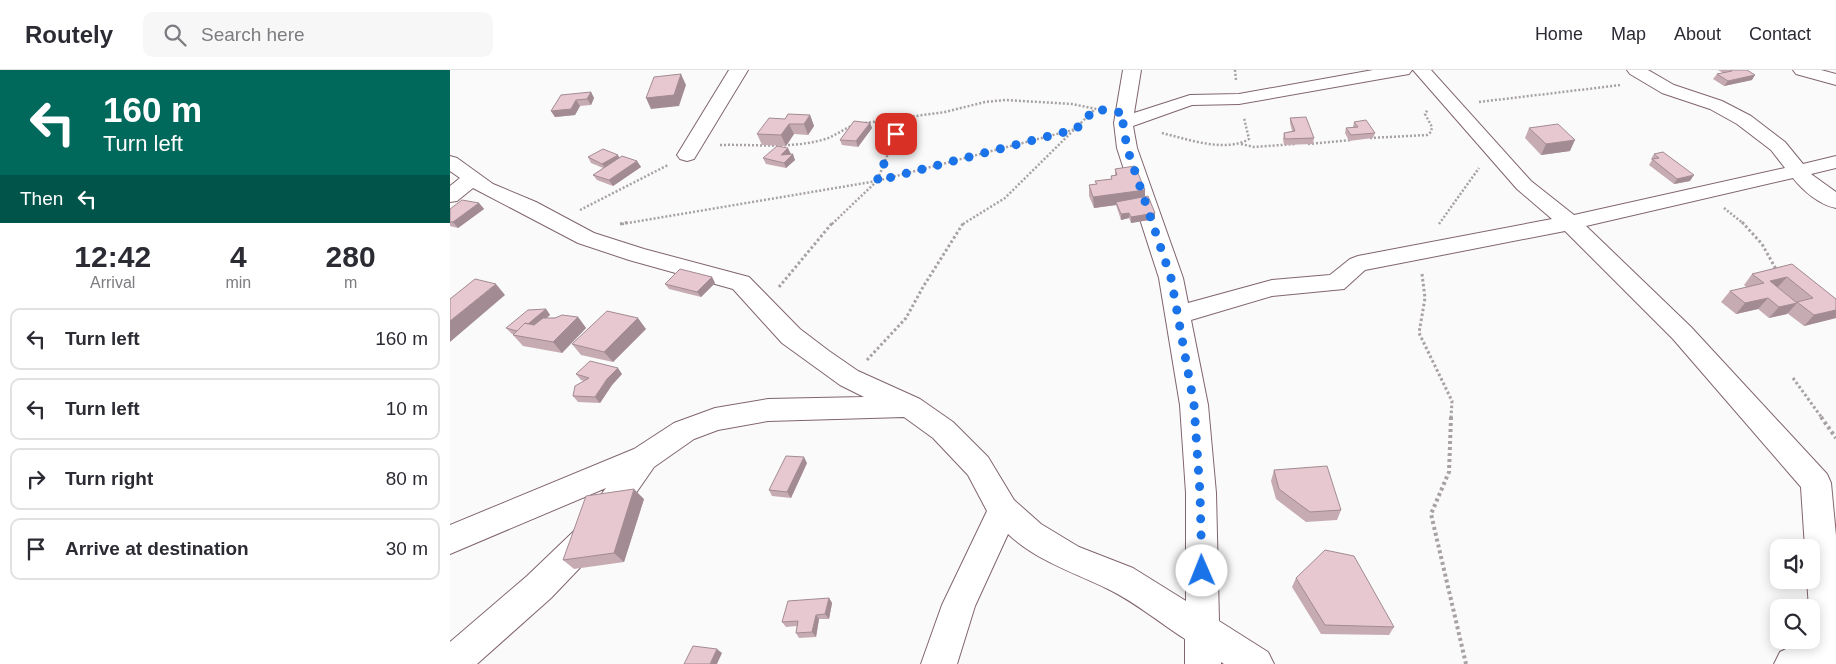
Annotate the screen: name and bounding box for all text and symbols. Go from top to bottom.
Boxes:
search box [143,12,493,57]
text: Routely [25,21,113,48]
icon: search [161,21,189,49]
text: Search here [201,24,305,45]
text: Home [1535,24,1583,44]
text: Map [1611,24,1646,44]
text: About [1674,24,1721,44]
text: Contact [1749,24,1811,44]
icon: left [20,90,85,155]
text: 160 m [103,90,202,129]
pin [875,113,917,155]
icon: arrive [882,120,910,148]
text: Turn left [103,131,183,156]
icon: left [73,185,101,213]
text: Then [20,188,63,209]
text: 12:42 [74,240,151,273]
text: 4 [230,240,247,273]
text: 280 [326,240,376,273]
text: Arrival [90,274,135,291]
text: min [225,274,251,291]
text: m [344,274,357,291]
icon: left [22,325,50,353]
text: Turn left [65,328,140,349]
text: 160 m [375,328,428,349]
icon: left [22,395,50,423]
text: Turn left [65,398,140,419]
text: 10 m [386,398,428,419]
icon: right [22,465,50,493]
text: Turn right [65,468,153,489]
text: 80 m [386,468,428,489]
icon: arrive [22,535,50,563]
text: Arrive at destination [65,538,249,559]
text: 30 m [386,538,428,559]
map controls [1770,539,1820,649]
button: sound [1770,539,1820,589]
position arrow [1175,544,1227,596]
button: search [1770,599,1820,649]

